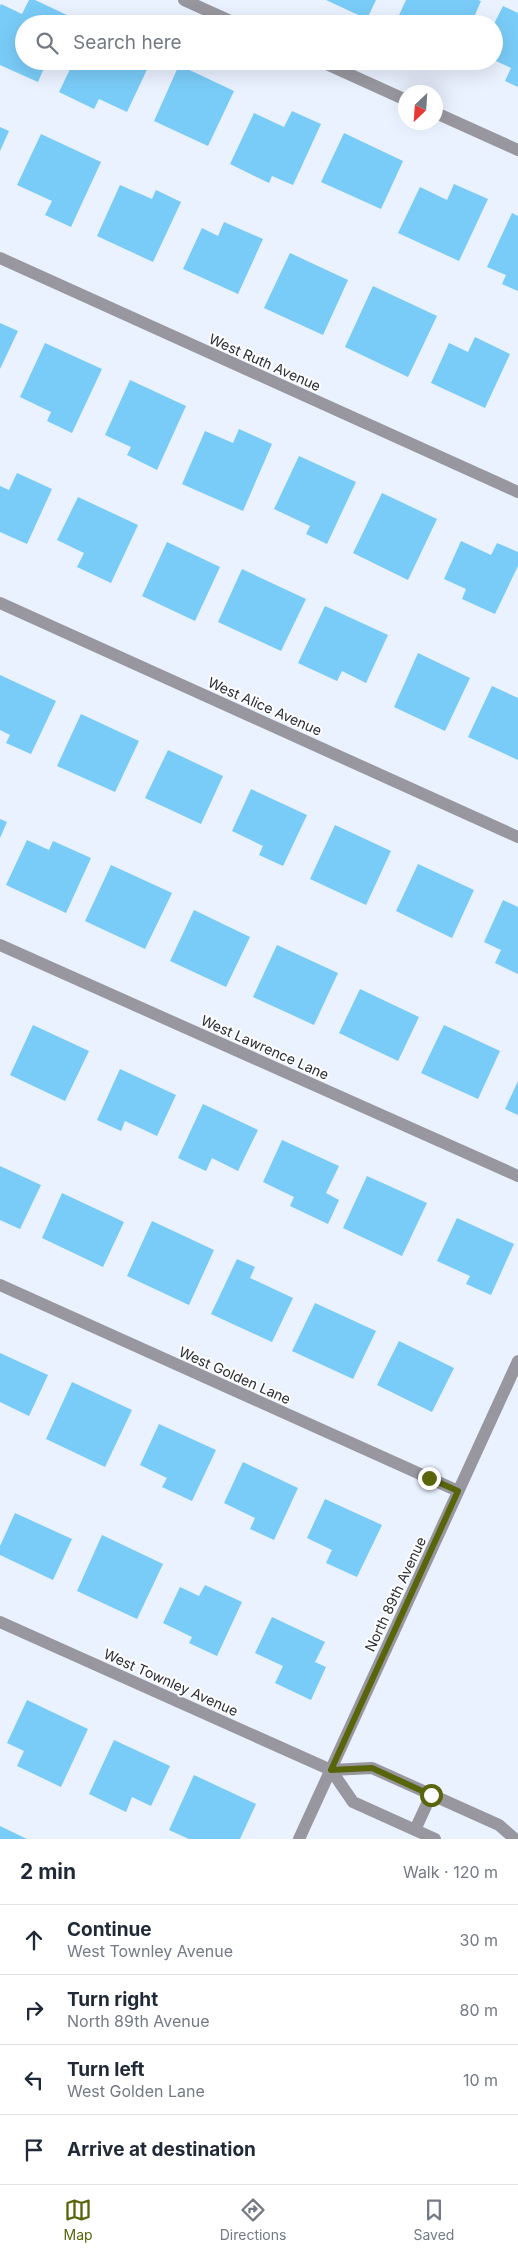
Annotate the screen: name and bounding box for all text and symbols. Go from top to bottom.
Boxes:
search box [15,15,503,70]
icon: search [33,29,61,57]
text: Search here [73,31,182,54]
north arrow [398,85,443,130]
street label: West Ruth Avenue [207,330,323,394]
street label: West Alice Avenue [205,673,325,739]
street label: West Lawrence Lane [198,1011,332,1083]
street label: West Golden Lane [176,1343,294,1407]
route end [418,1467,441,1490]
street label: North 89th Avenue [361,1534,429,1654]
street label: West Townley Avenue [101,1645,241,1719]
route start [420,1784,443,1807]
text: 2 min [20,1859,76,1884]
text: Walk · 120 m [403,1862,498,1882]
text: Continue [67,1918,152,1941]
icon: ahead [20,1926,48,1954]
text: 30 m [460,1930,498,1950]
text: West Townley Avenue [67,1941,233,1961]
text: Turn right [67,1988,158,2011]
icon: right [20,1996,48,2024]
text: 80 m [459,2000,498,2020]
text: North 89th Avenue [67,2011,210,2031]
text: Turn left [67,2058,145,2081]
icon: left [20,2066,48,2094]
text: 10 m [463,2070,498,2090]
text: West Golden Lane [67,2081,205,2101]
icon: arrive [20,2136,48,2164]
text: Arrive at destination [67,2138,256,2161]
tab: Map [64,2196,93,2243]
tab: Directions [220,2196,286,2243]
tab: Saved [413,2196,454,2243]

